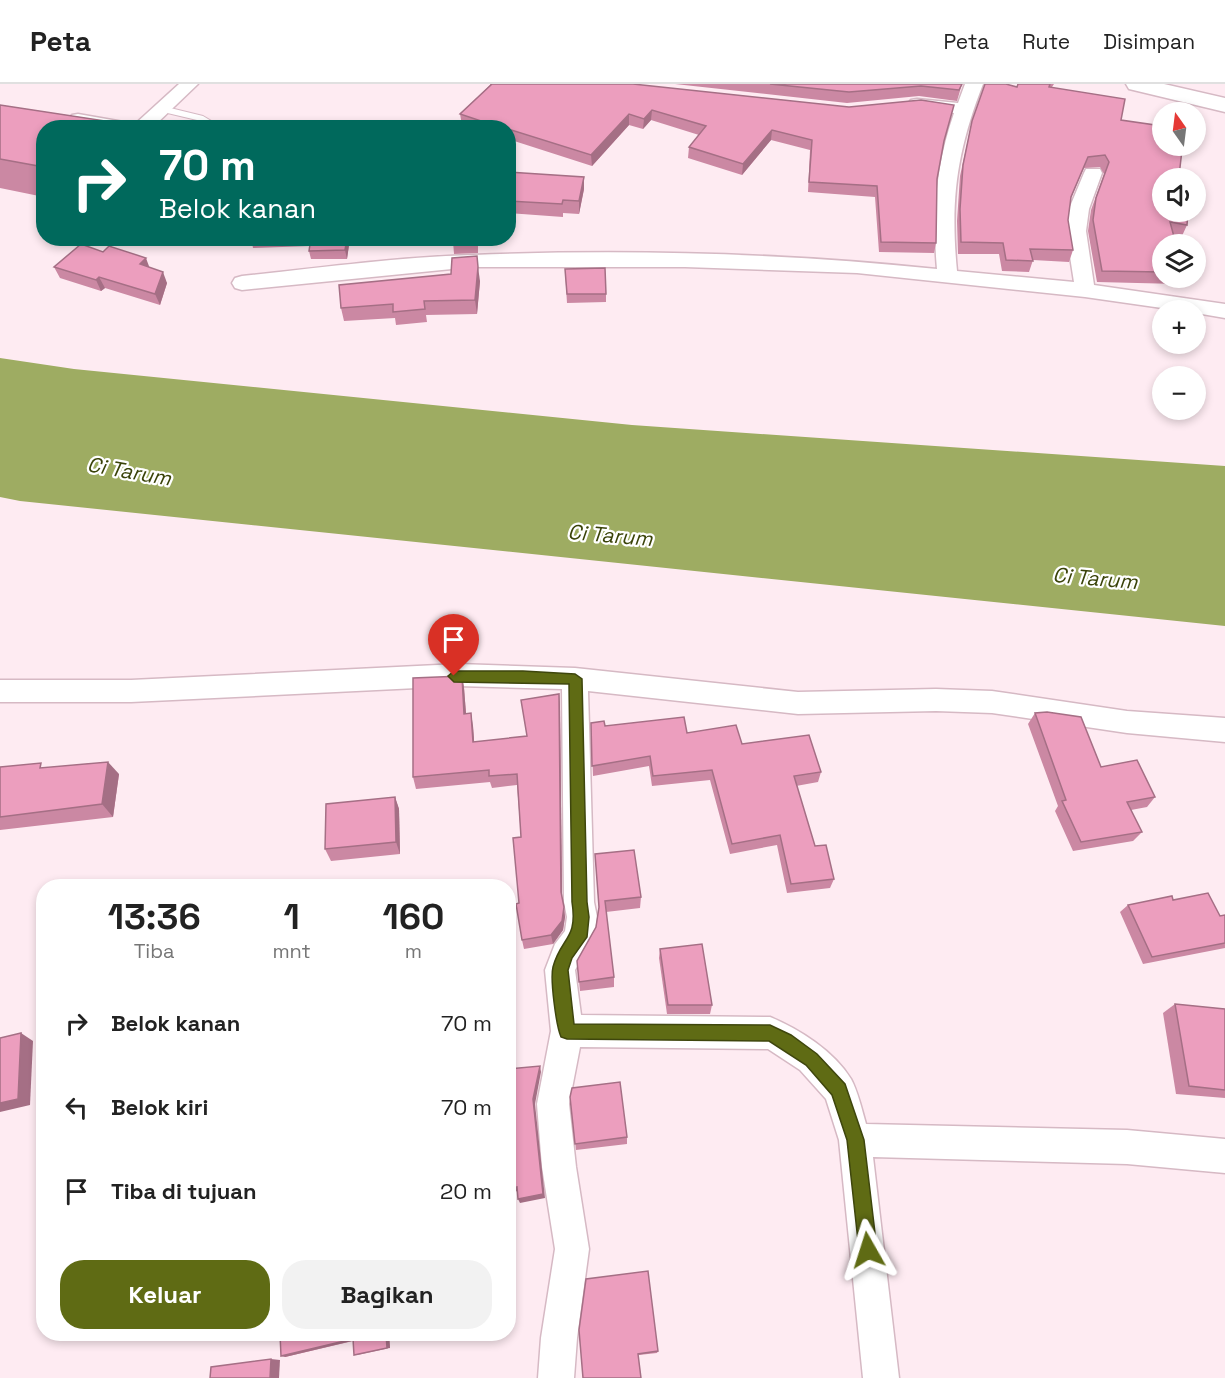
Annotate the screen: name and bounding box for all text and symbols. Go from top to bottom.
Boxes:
text: Peta [30,23,91,59]
text: Peta [943,28,989,55]
text: Rute [1022,28,1070,55]
text: Disimpan [1103,28,1195,55]
north arrow [1152,102,1206,156]
map controls [1152,102,1206,420]
text: 70 m [159,139,256,192]
icon: right [60,144,138,222]
button: sound [1152,168,1206,222]
text: Belok kanan [159,191,316,226]
button: layers [1152,234,1206,288]
button: + [1152,300,1206,354]
button: − [1152,366,1206,420]
water label: Ci Tarum [85,450,174,492]
water label: Ci Tarum [567,518,654,552]
water label: Ci Tarum [1052,561,1139,595]
pin [428,614,479,676]
icon: arrive [437,623,470,656]
text: 13:36 [108,894,201,940]
text: 1 [283,894,300,940]
text: 160 [382,894,444,940]
text: Tiba [134,938,175,964]
text: mnt [272,938,311,964]
text: m [405,938,422,964]
icon: right [60,1007,93,1040]
text: Belok kanan [111,1009,240,1037]
text: 70 m [441,1009,492,1037]
icon: left [60,1091,93,1124]
text: Belok kiri [111,1093,208,1121]
text: 70 m [441,1093,492,1121]
icon: arrive [60,1175,93,1208]
text: Tiba di tujuan [111,1177,257,1205]
text: 20 m [440,1177,492,1205]
position arrow [836,1218,900,1282]
button: Keluar [60,1260,270,1329]
button: Bagikan [282,1260,492,1329]

